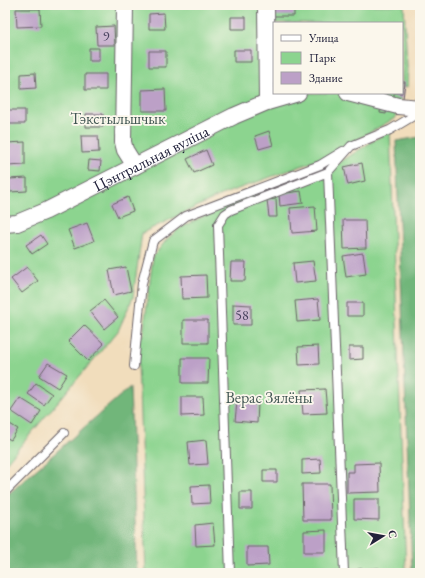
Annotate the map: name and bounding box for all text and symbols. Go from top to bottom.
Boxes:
legend [273,22,403,94]
house number: 9 [103,27,110,45]
text: Улица [308,30,339,46]
text: Парк [309,50,336,66]
text: Здание [309,70,343,86]
park label: Тэкстыльшчык [70,108,166,129]
street label: Цэнтральная вуліца [90,120,213,196]
house number: 58 [235,306,249,324]
park label: Верас Зялёны [225,387,313,408]
north arrow [363,516,403,556]
text: С [385,529,400,539]

